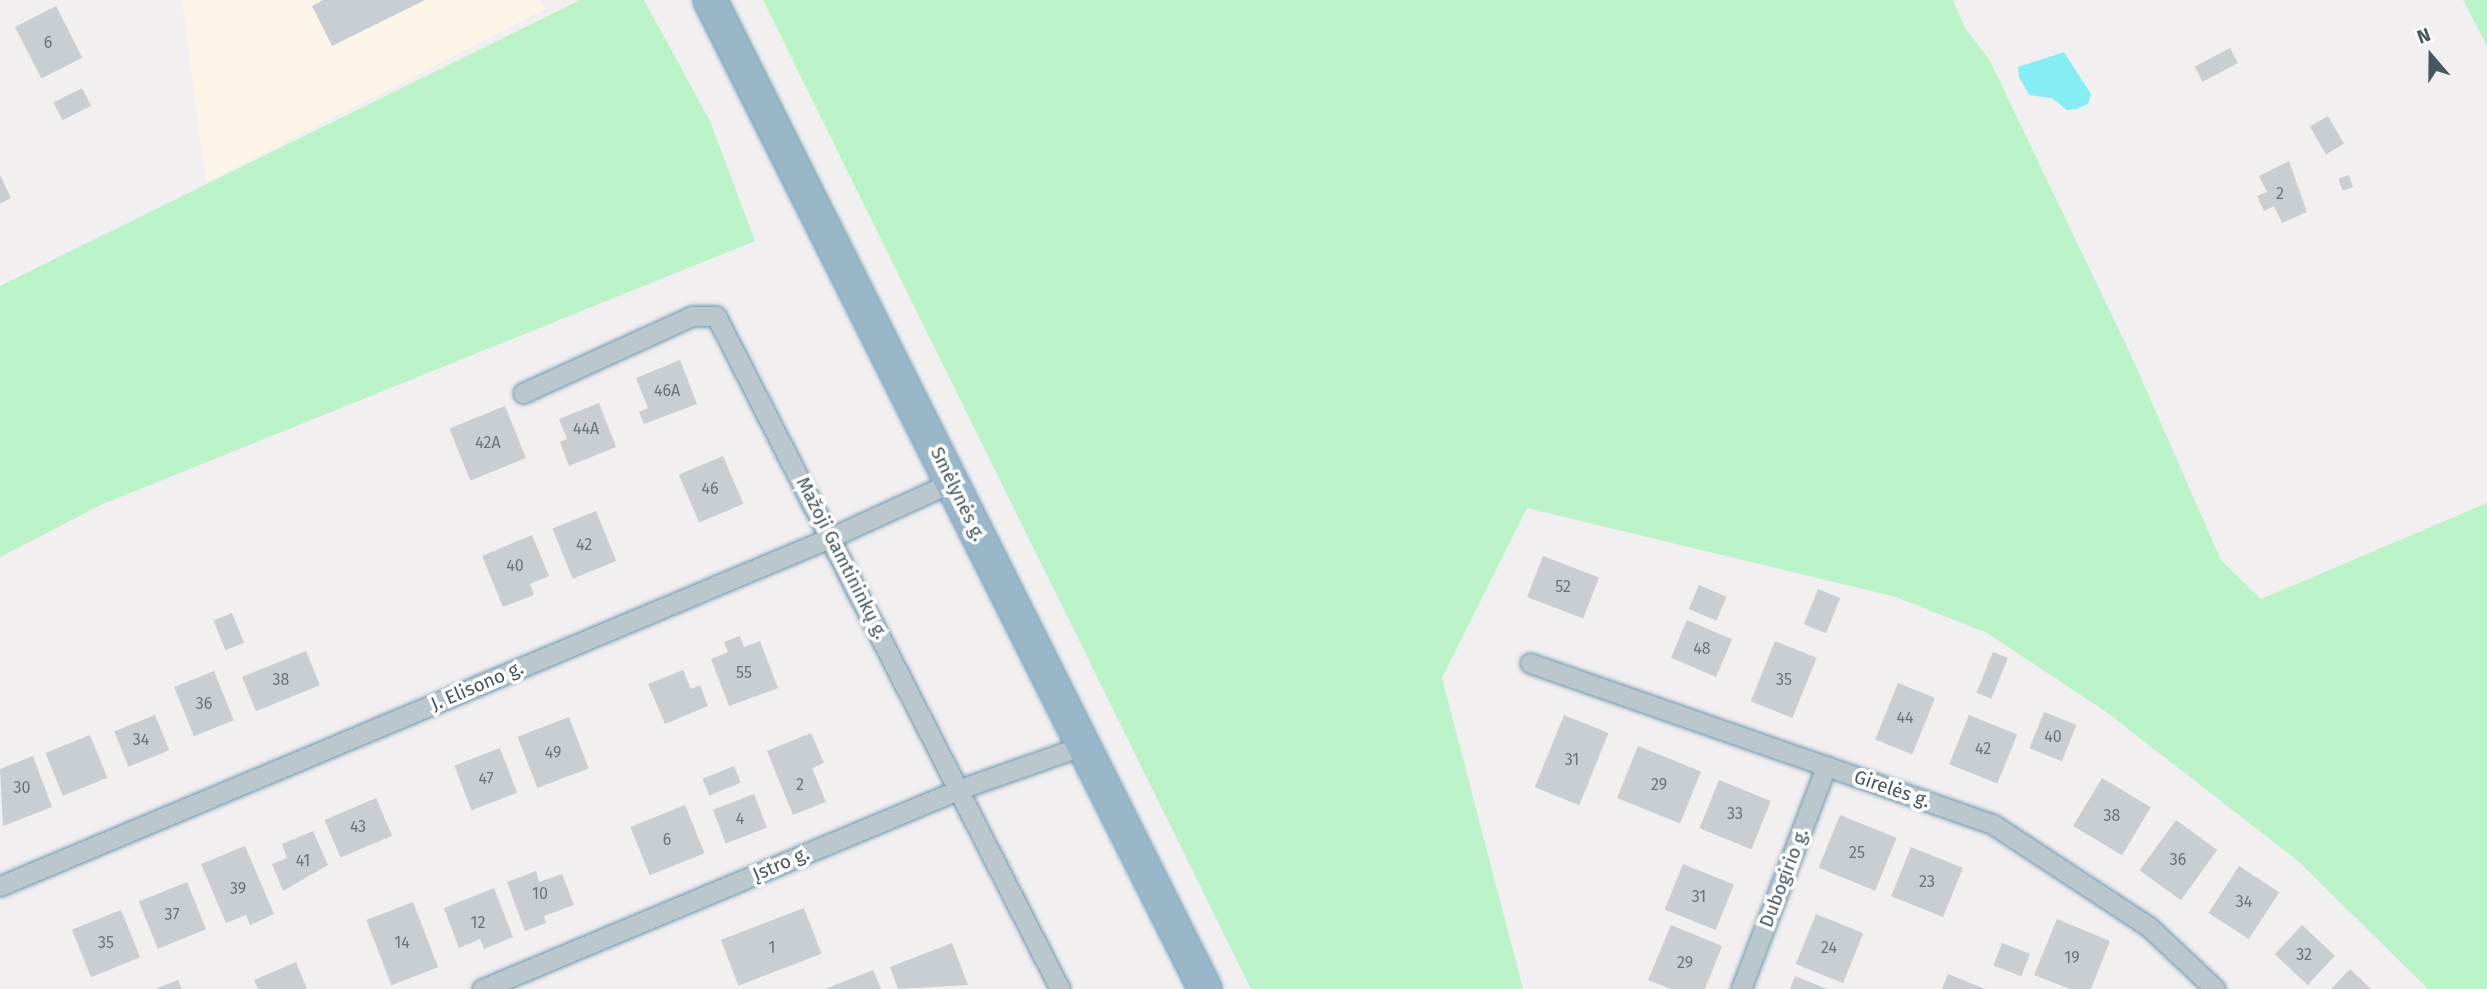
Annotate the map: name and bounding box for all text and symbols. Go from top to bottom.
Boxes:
north arrow [2396,21,2466,91]
text: N [2414,23,2433,49]
house number: 6 [44,33,52,53]
house number: 2 [2276,184,2284,204]
house number: 46A [654,381,680,401]
house number: 44A [573,419,599,439]
house number: 42A [475,433,501,453]
street label: Smėlynės g. [925,443,991,545]
street label: Mažoji Gamtininkų g. [791,473,893,643]
house number: 46 [701,479,719,499]
house number: 42 [576,535,592,555]
house number: 40 [506,556,524,576]
house number: 52 [1555,577,1571,597]
house number: 48 [1693,639,1711,659]
street label: J. Elisono g. [427,656,527,716]
house number: 55 [736,663,752,683]
house number: 38 [273,670,289,690]
house number: 35 [1776,670,1792,690]
house number: 36 [196,694,212,714]
house number: 44 [1896,708,1914,728]
house number: 40 [2044,727,2062,747]
house number: 34 [133,730,149,750]
house number: 42 [1975,739,1991,759]
house number: 49 [545,743,561,763]
house number: 31 [1565,750,1579,770]
street label: Girelės g. [1851,765,1933,813]
house number: 47 [478,769,494,789]
house number: 2 [796,775,804,795]
house number: 29 [1651,775,1667,795]
house number: 30 [14,778,30,798]
house number: 33 [1727,804,1743,824]
house number: 38 [2104,806,2120,826]
house number: 4 [736,809,744,829]
house number: 43 [350,817,366,837]
street label: Dubogirio g. [1755,825,1813,931]
house number: 6 [663,830,671,850]
street label: Įstro g. [750,842,812,886]
house number: 25 [1849,843,1865,863]
house number: 36 [2170,850,2186,870]
house number: 41 [296,851,310,871]
house number: 23 [1919,872,1935,892]
house number: 39 [230,879,246,899]
house number: 10 [532,884,548,904]
house number: 31 [1692,887,1706,907]
house number: 34 [2236,892,2252,912]
house number: 37 [164,905,180,925]
house number: 12 [471,913,485,933]
house number: 35 [98,933,114,953]
house number: 14 [394,933,410,953]
house number: 1 [769,938,775,958]
house number: 24 [1821,938,1837,958]
house number: 32 [2296,945,2312,965]
house number: 19 [2064,948,2080,968]
house number: 29 [1677,953,1693,973]

